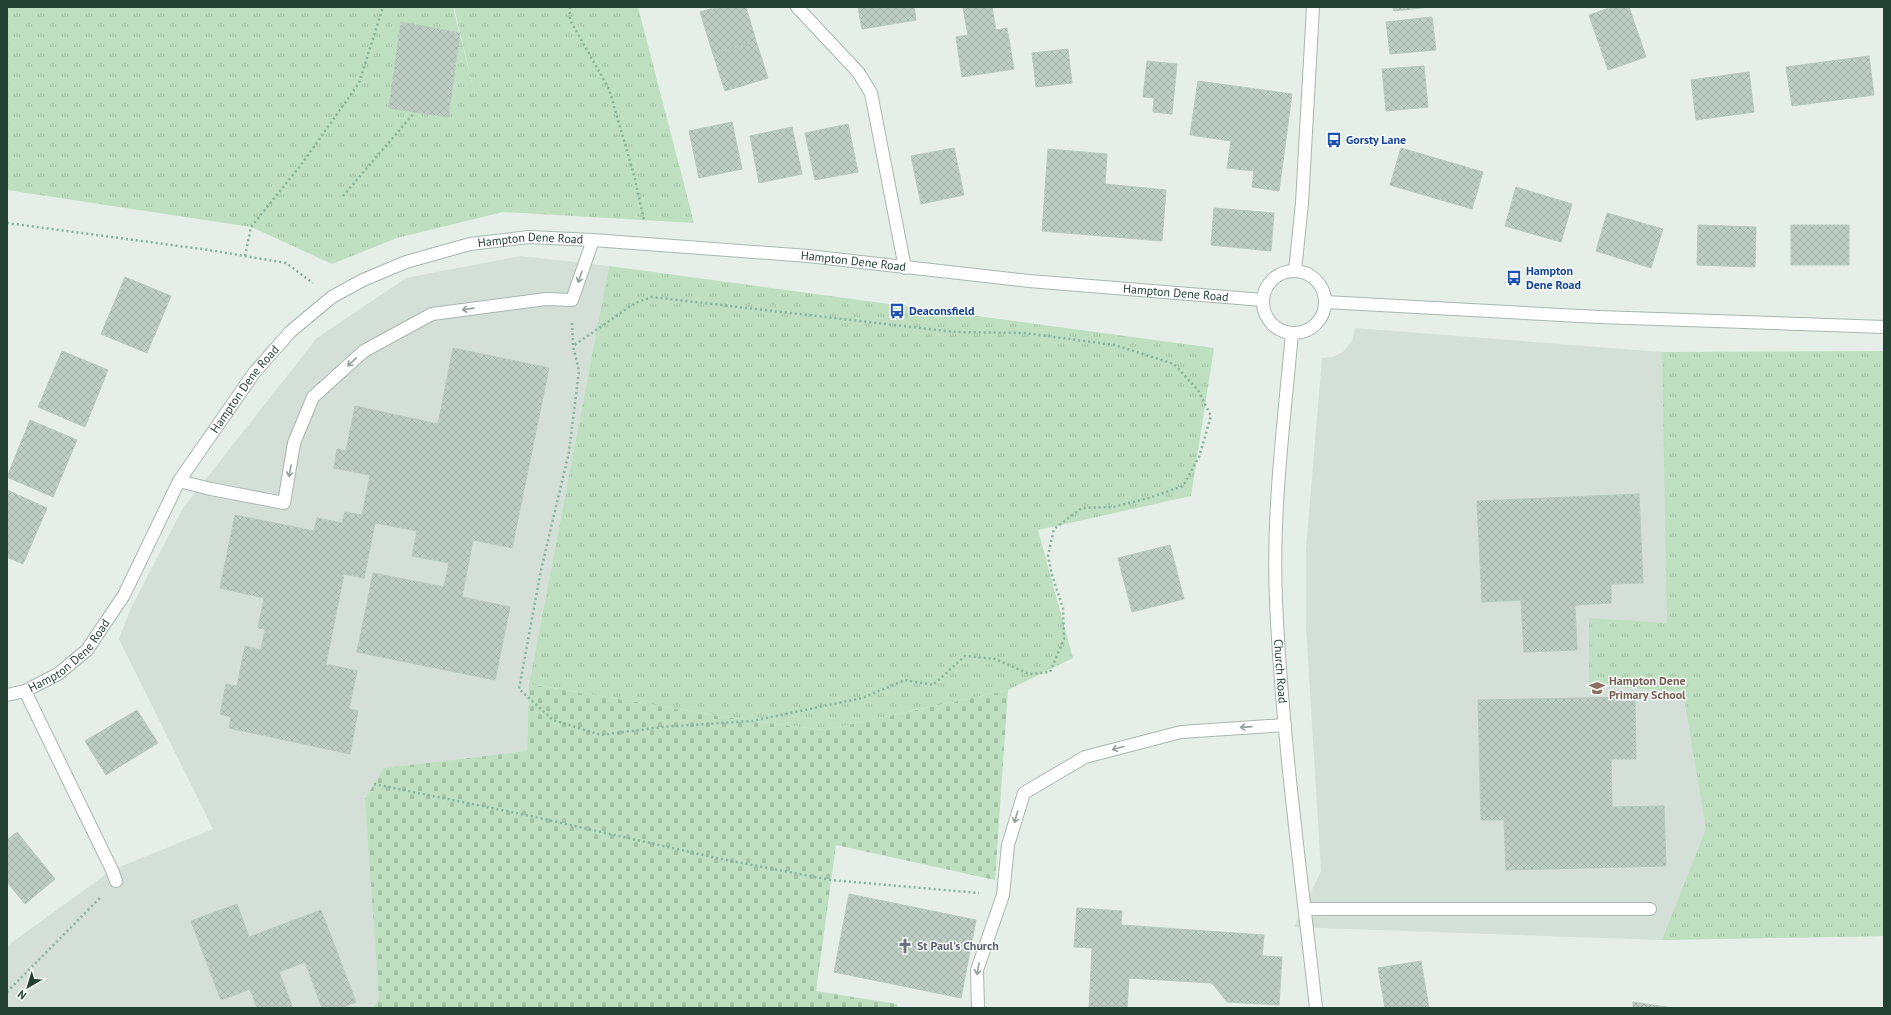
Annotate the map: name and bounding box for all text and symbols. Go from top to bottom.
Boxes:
bus stop icon: Gorsty Lane [1325,131,1343,149]
place label: Gorsty Lane [1346,132,1406,147]
street label: Hampton Dene Road [477,229,584,250]
street label: Hampton Dene Road [800,247,907,274]
place label: Hampton Dene Road [1526,263,1581,292]
bus stop icon: Hampton Dene Road [1505,269,1523,287]
one-way arrow [576,270,584,282]
street label: Hampton Dene Road [1123,281,1229,304]
bus stop icon: Deaconsfield [888,302,906,320]
place label: Deaconsfield [909,303,975,318]
one-way arrow [461,305,474,313]
street label: Hampton Dene Road [207,342,282,436]
one-way arrow [347,357,357,367]
one-way arrow [285,464,293,477]
street label: Hampton Dene Road [25,616,113,695]
street label: Church Road [1271,638,1291,704]
place label: Hampton Dene Primary School [1609,673,1686,702]
school or university icon: Hampton Dene Primary School [1588,679,1606,697]
one-way arrow [1240,724,1253,731]
one-way arrow [1112,745,1125,753]
one-way arrow [1012,810,1019,823]
church icon: St Paul's Church [896,937,914,955]
place label: St Paul's Church [917,938,999,953]
one-way arrow [974,962,982,975]
north arrow [8,967,48,1007]
text: N [15,987,29,1003]

